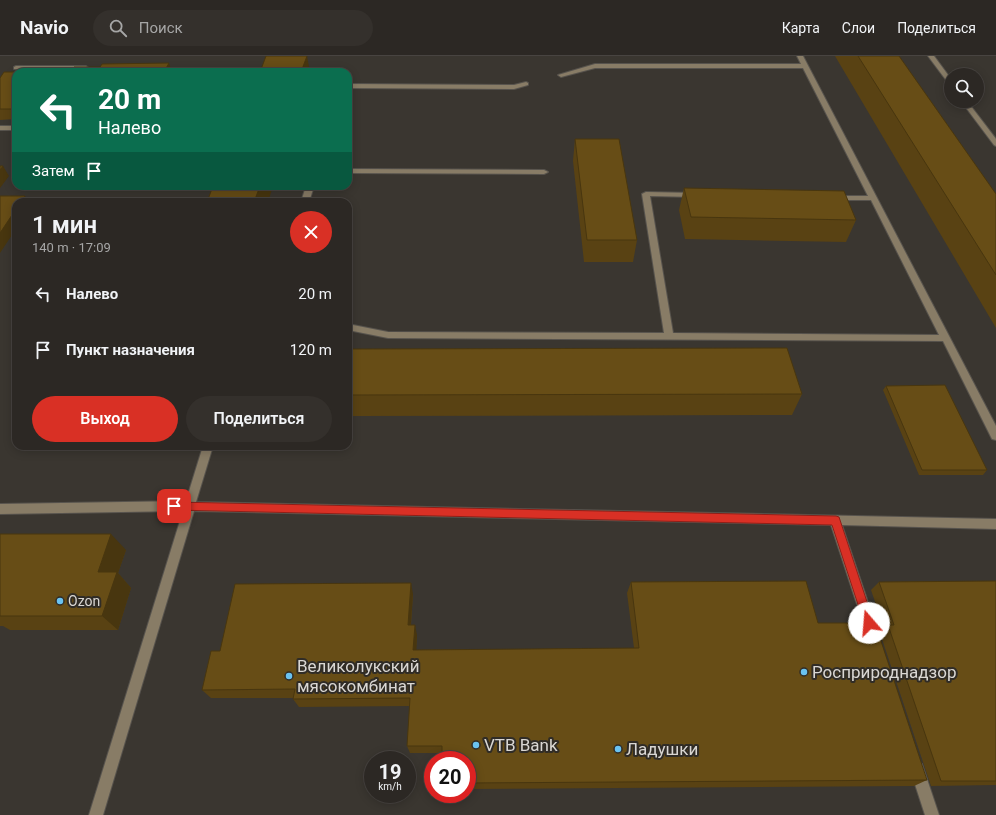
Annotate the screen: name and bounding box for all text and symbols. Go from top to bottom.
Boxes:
search box [93,10,373,46]
text: Navio [20,16,69,39]
icon: search [107,17,129,39]
text: Поиск [139,19,183,37]
text: Карта [782,20,820,36]
text: Слои [842,20,875,36]
text: Поделиться [897,20,976,36]
map controls [944,68,984,108]
button: search [944,68,984,108]
text: 20 m [98,83,161,116]
icon: left [32,84,84,136]
text: Налево [98,117,161,138]
icon: arrive [83,160,105,182]
text: Затем [32,162,75,180]
text: 1 мин [32,211,97,239]
button: close [290,211,332,253]
text: 140 m · 17:09 [32,240,111,255]
icon: left [32,283,54,305]
text: Налево [66,285,118,303]
text: 20 m [298,285,332,303]
icon: arrive [32,339,54,361]
text: Пункт назначения [66,341,195,359]
text: 120 m [290,341,332,359]
button: Выход [32,396,178,442]
button: Поделиться [186,396,332,442]
pin [157,489,191,523]
icon: arrive [163,495,185,517]
place label: Ozon [68,593,100,609]
marker: Ozon [55,596,65,606]
position arrow [848,602,890,644]
place label: Великолукский мясокомбинат [297,656,419,696]
place label: Росприроднадзор [812,662,956,682]
marker: Росприроднадзор [799,667,809,677]
marker: Великолукский мясокомбинат [284,671,294,681]
place label: VTB Bank [484,735,558,755]
place label: Ладушки [626,739,698,759]
marker: VTB Bank [471,740,481,750]
marker: Ладушки [613,744,623,754]
speed limit sign: 20 [424,751,476,803]
text: 19 [379,760,401,784]
text: km/h [378,781,402,792]

